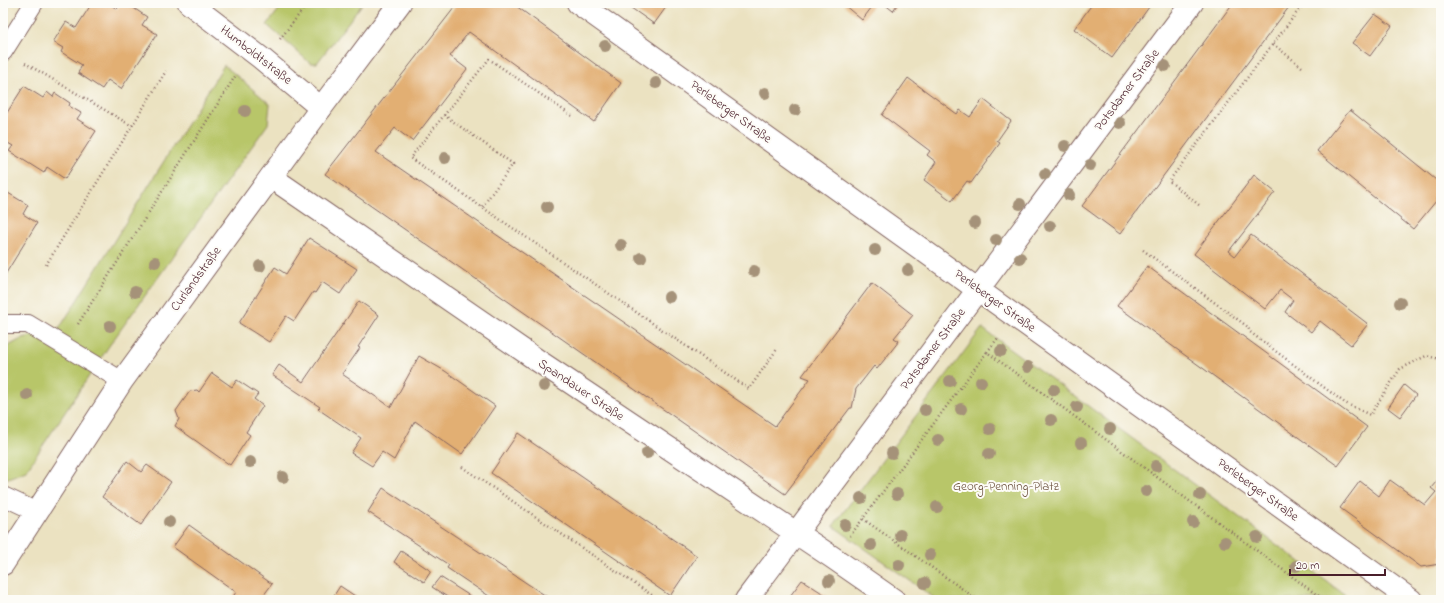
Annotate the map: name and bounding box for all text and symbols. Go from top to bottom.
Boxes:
street label: Humboldtstraße [216,21,296,89]
street label: Potsdamer Straße [1090,45,1164,135]
street label: Perleberger Straße [686,76,776,149]
street label: Curlandstraße [166,242,226,315]
street label: Perleberger Straße [950,265,1040,338]
street label: Potsdamer Straße [896,304,970,394]
street label: Spandauer Straße [534,354,628,426]
street label: Perleberger Straße [1213,454,1303,527]
park label: Georg-Penning-Platz [953,477,1060,497]
scale bar [1290,551,1385,577]
text: 20 m [1296,557,1319,575]

